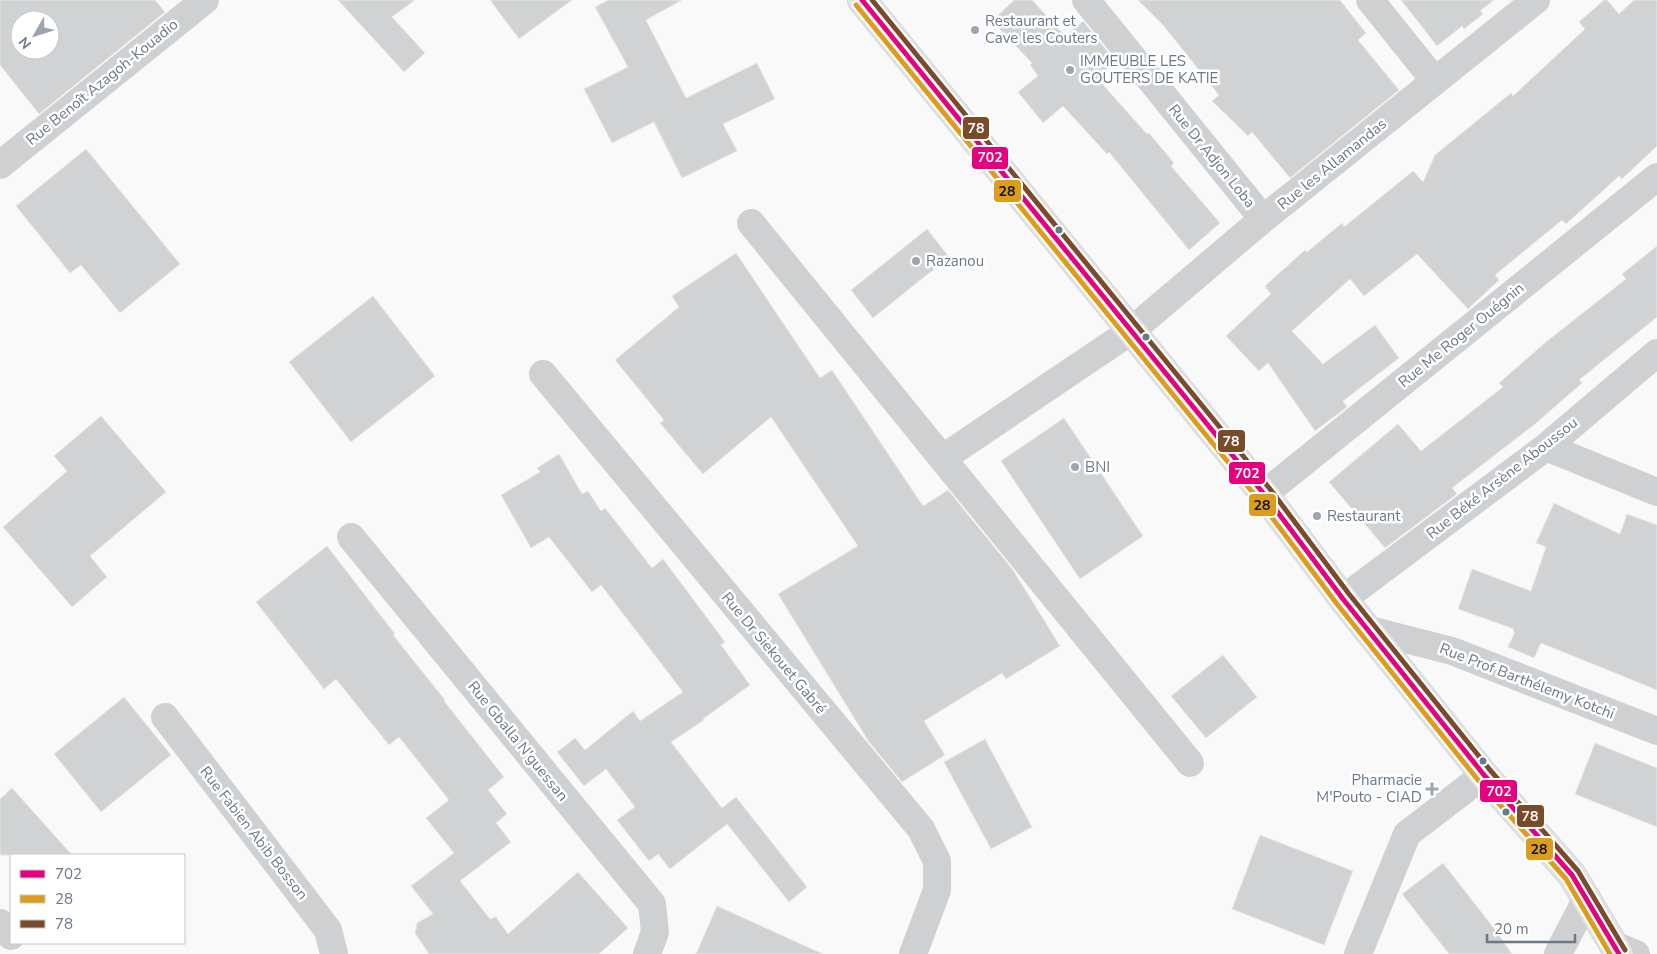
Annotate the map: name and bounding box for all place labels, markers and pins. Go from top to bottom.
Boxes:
place label: Restaurant et Cave les Couters [985,11,1098,48]
marker: Restaurant et Cave les Couters [969,24,981,36]
place label: IMMEUBLE LES GOUTERS DE KATIE [1080,51,1218,88]
marker: IMMEUBLE LES GOUTERS DE KATIE [1064,64,1076,76]
unlabelled marker [1054,225,1064,235]
place label: Razanou [926,251,984,271]
marker: Razanou [910,255,922,267]
unlabelled marker [1141,332,1151,342]
place label: BNI [1085,457,1110,477]
marker: BNI [1069,461,1081,473]
place label: Restaurant [1327,506,1401,526]
marker: Restaurant [1311,510,1323,522]
unlabelled marker [1478,756,1488,766]
place label: Pharmacie M'Pouto - CIAD [1316,770,1422,807]
marker: Pharmacie M'Pouto - CIAD [1426,783,1438,795]
unlabelled marker [1501,807,1511,817]

